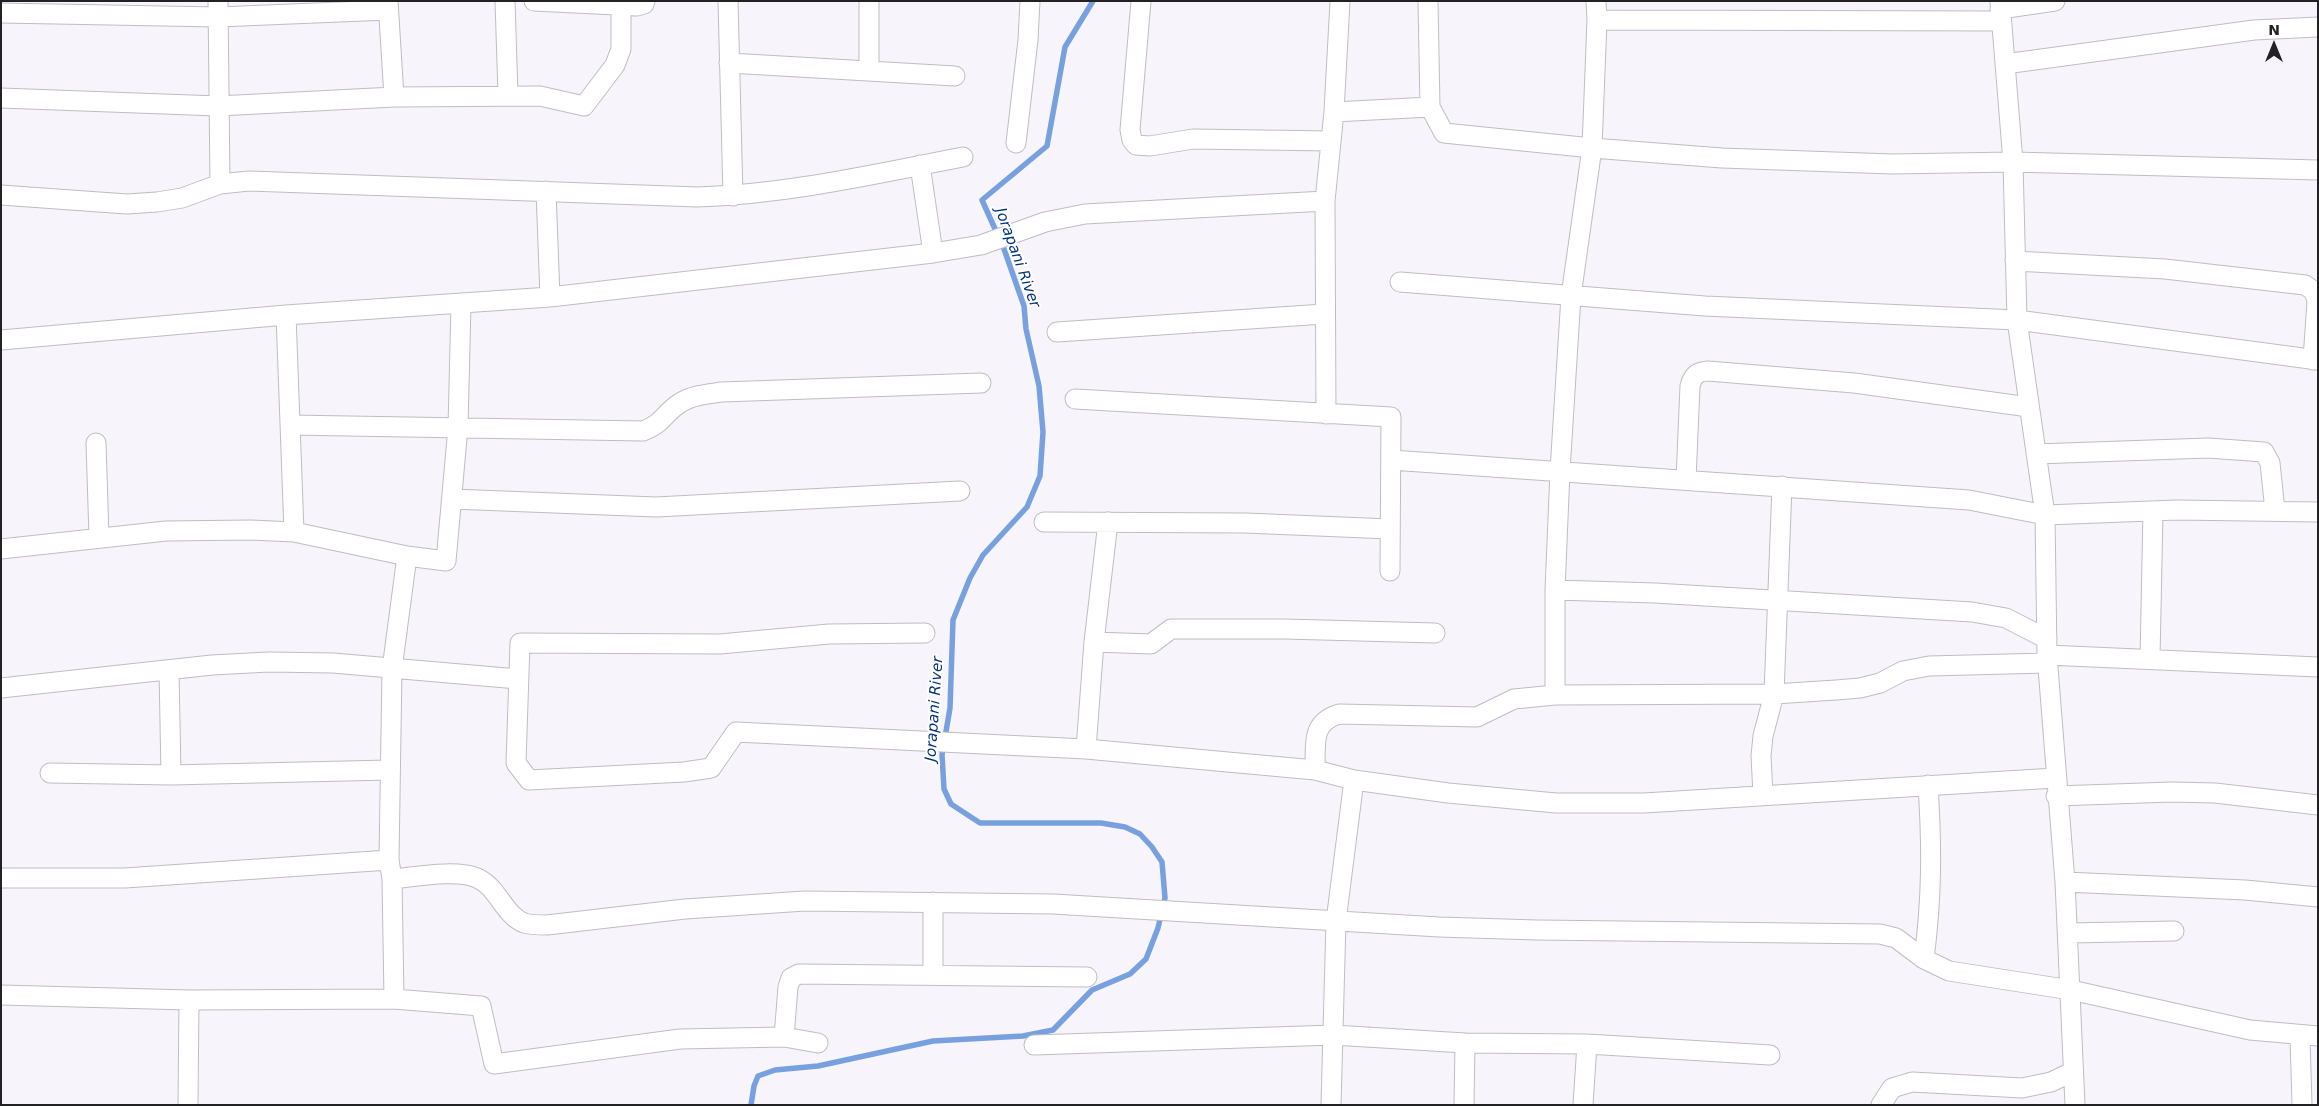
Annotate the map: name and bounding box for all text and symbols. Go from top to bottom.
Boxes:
north arrow [2249,20,2299,70]
text: N [2268,22,2280,38]
water label: Jorapani River [991,206,1043,310]
water label: Jorapani River [922,656,948,762]

